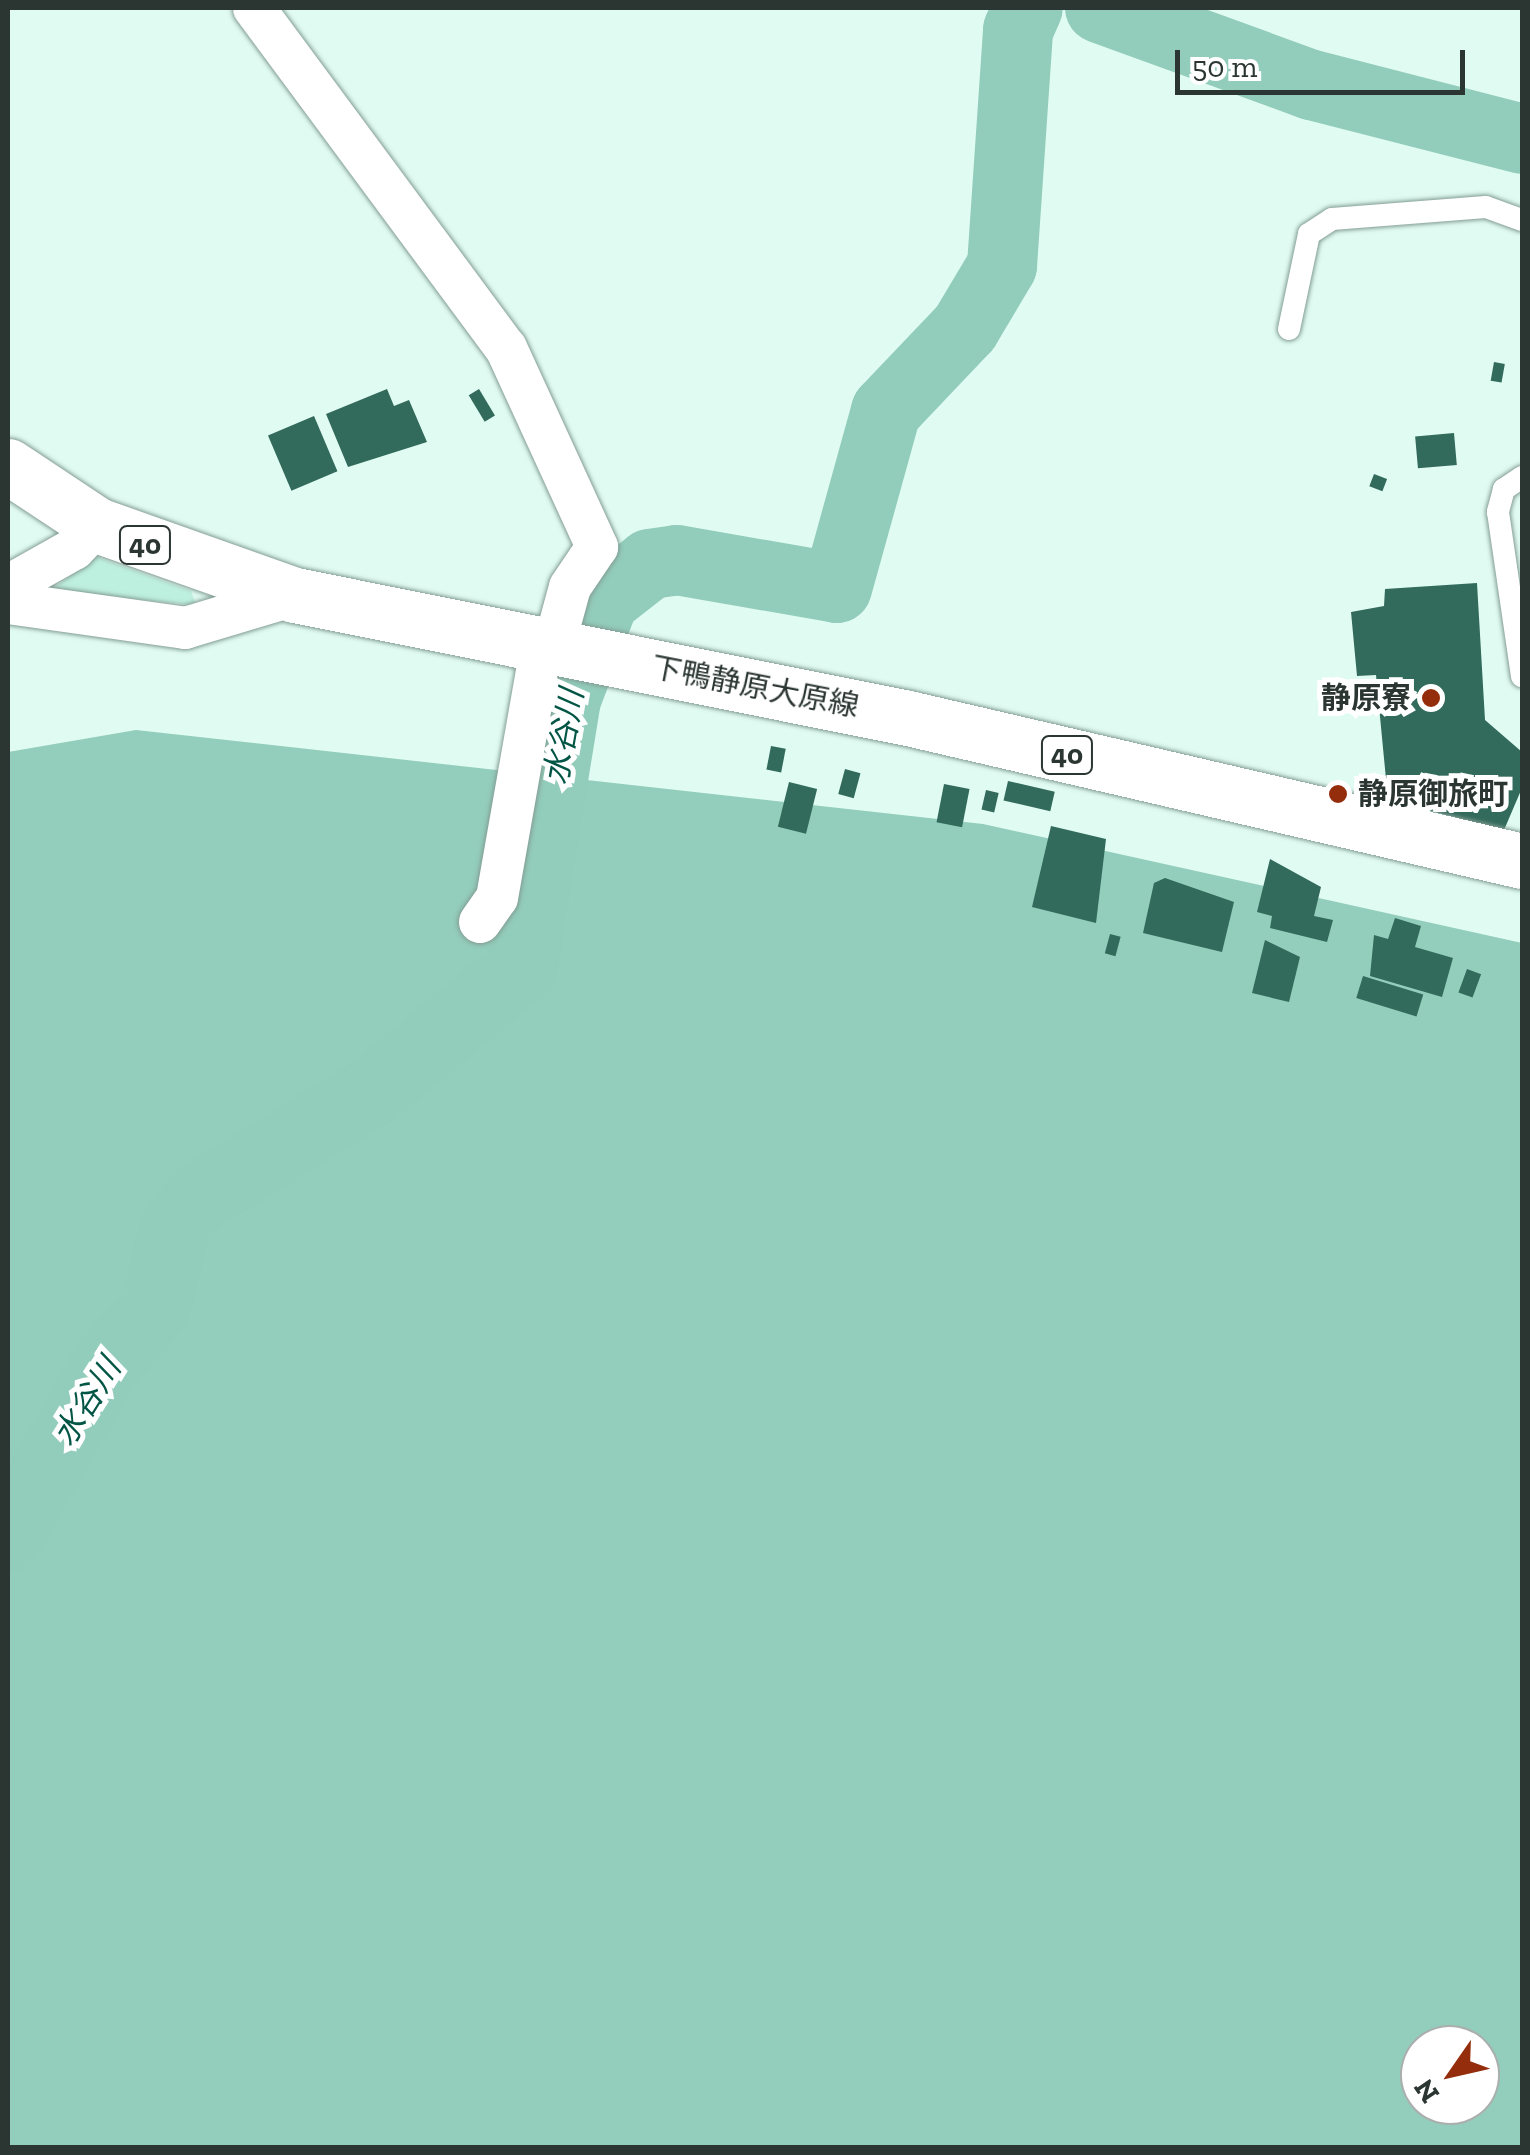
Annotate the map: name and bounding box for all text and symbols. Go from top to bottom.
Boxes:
scale bar [1180,30,1470,92]
text: 50 m [1192,49,1257,85]
road number: 40 [118,522,172,568]
street label: 下鴨静原大原線 [648,649,862,725]
place label: 静原寮 [1321,680,1411,716]
water label: 水谷川 [537,686,591,788]
marker: 静原寮 [1420,687,1442,709]
road number: 40 [1040,732,1094,778]
place label: 静原御旅町 [1358,776,1508,812]
marker: 静原御旅町 [1327,783,1349,805]
water label: 水谷川 [45,1351,129,1453]
north arrow [1400,2025,1500,2125]
text: N [1407,2073,1446,2109]

